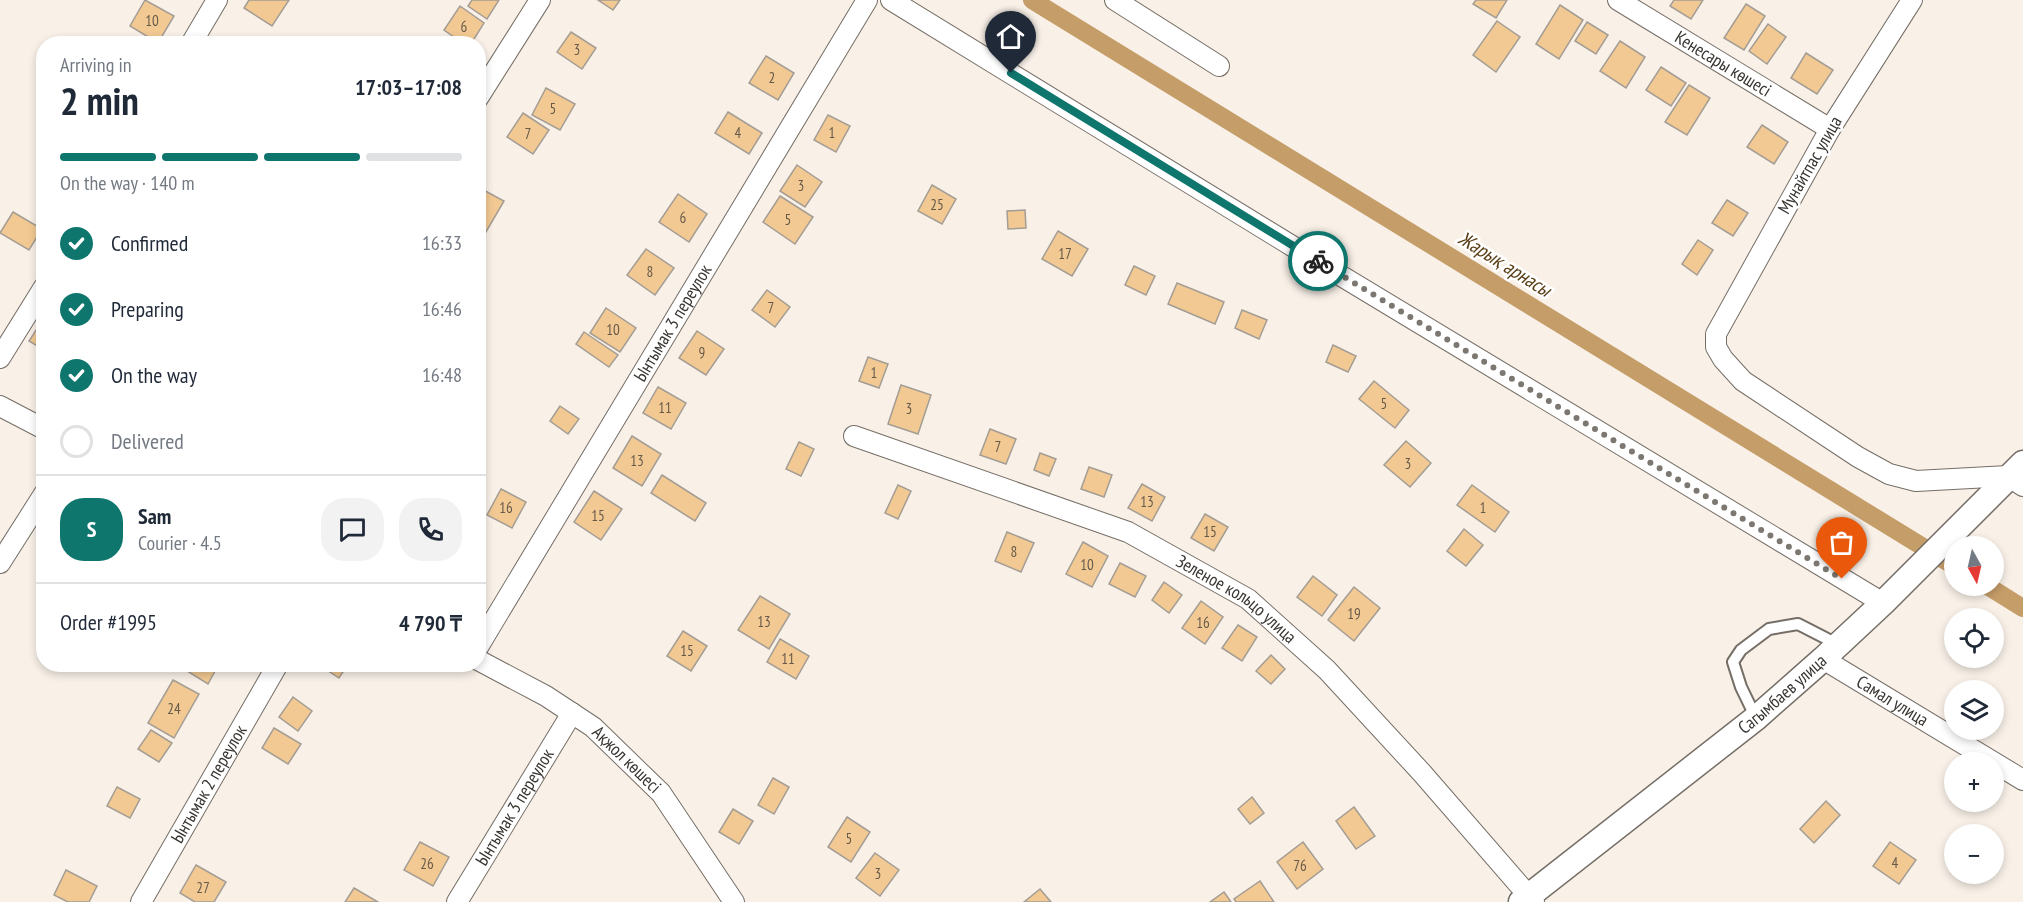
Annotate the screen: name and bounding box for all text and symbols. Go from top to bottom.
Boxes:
house number: 10 [145,11,159,30]
pin [985,11,1036,73]
house number: 6 [461,17,468,36]
icon: home [994,20,1027,53]
street label: Кенесары көшесі [1671,25,1776,102]
house number: 3 [574,40,580,59]
text: Arriving in [60,52,132,78]
house number: 2 [769,68,775,87]
text: 17:03–17:08 [355,73,462,101]
text: 2 min [60,75,139,126]
house number: 5 [550,99,556,118]
street label: Мунайтпас улица [1772,112,1847,218]
house number: 4 [735,123,742,142]
house number: 1 [829,123,835,142]
house number: 7 [525,124,531,143]
text: On the way · 140 m [60,170,195,196]
house number: 3 [798,176,804,195]
house number: 25 [930,195,944,214]
house number: 6 [680,208,687,227]
house number: 5 [785,210,791,229]
water label: Жарық арнасы [1453,225,1558,304]
icon: check [60,227,93,260]
text: Confirmed [111,229,188,257]
text: 16:33 [422,230,462,256]
courier [1288,231,1348,291]
house number: 17 [1058,244,1072,263]
icon: bike [1302,245,1335,278]
street label: Ынтымак 3 переулок [628,260,716,386]
house number: 8 [647,262,653,281]
icon: check [60,293,93,326]
text: Preparing [111,295,184,323]
text: 16:46 [422,296,462,322]
house number: 7 [768,298,774,317]
house number: 10 [606,320,620,339]
house number: 9 [699,343,705,362]
icon: check [60,359,93,392]
text: On the way [111,361,197,389]
text: 16:48 [422,362,462,388]
house number: 1 [871,363,877,382]
house number: 5 [1381,394,1387,413]
house number: 11 [658,398,672,417]
house number: 3 [906,399,912,418]
text: Delivered [111,427,184,455]
house number: 7 [995,437,1001,456]
house number: 13 [630,451,644,470]
house number: 3 [1405,454,1411,473]
house number: 13 [1140,492,1154,511]
button: chat [321,498,384,561]
button: phone [399,498,462,561]
house number: 16 [499,498,513,517]
house number: 1 [1480,498,1486,517]
text: Sam [138,502,171,530]
house number: 15 [591,506,605,525]
text: S [87,515,96,543]
pin [1816,517,1867,579]
house number: 15 [1203,522,1217,541]
icon: bag [1825,526,1858,559]
text: Courier · 4.5 [138,530,222,556]
north arrow [1944,536,2004,596]
map controls [1944,536,2004,884]
house number: 8 [1011,542,1017,561]
street label: Зеленое кольцо улица [1172,549,1301,648]
house number: 10 [1080,555,1094,574]
house number: 19 [1347,604,1361,623]
text: Order #1995 [60,608,157,636]
button: locate [1944,608,2004,668]
text: 4 790 ₸ [399,609,462,637]
house number: 13 [757,612,771,631]
house number: 16 [1196,613,1210,632]
house number: 15 [680,641,694,660]
house number: 11 [781,649,795,668]
street label: Сагымбаев улица [1733,649,1831,739]
street label: Самал улица [1852,670,1933,731]
button: layers [1944,680,2004,740]
house number: 24 [167,699,181,718]
street label: Ынтымак 2 переулок [165,721,251,847]
street label: Ақжол көшесі [588,721,666,798]
street label: Ынтымак 3 переулок [470,744,559,870]
button: + [1944,752,2004,812]
button: − [1944,824,2004,884]
house number: 5 [846,829,852,848]
house number: 4 [1892,853,1899,872]
house number: 26 [420,854,434,873]
house number: 76 [1293,856,1307,875]
house number: 3 [875,864,881,883]
house number: 27 [196,878,210,897]

